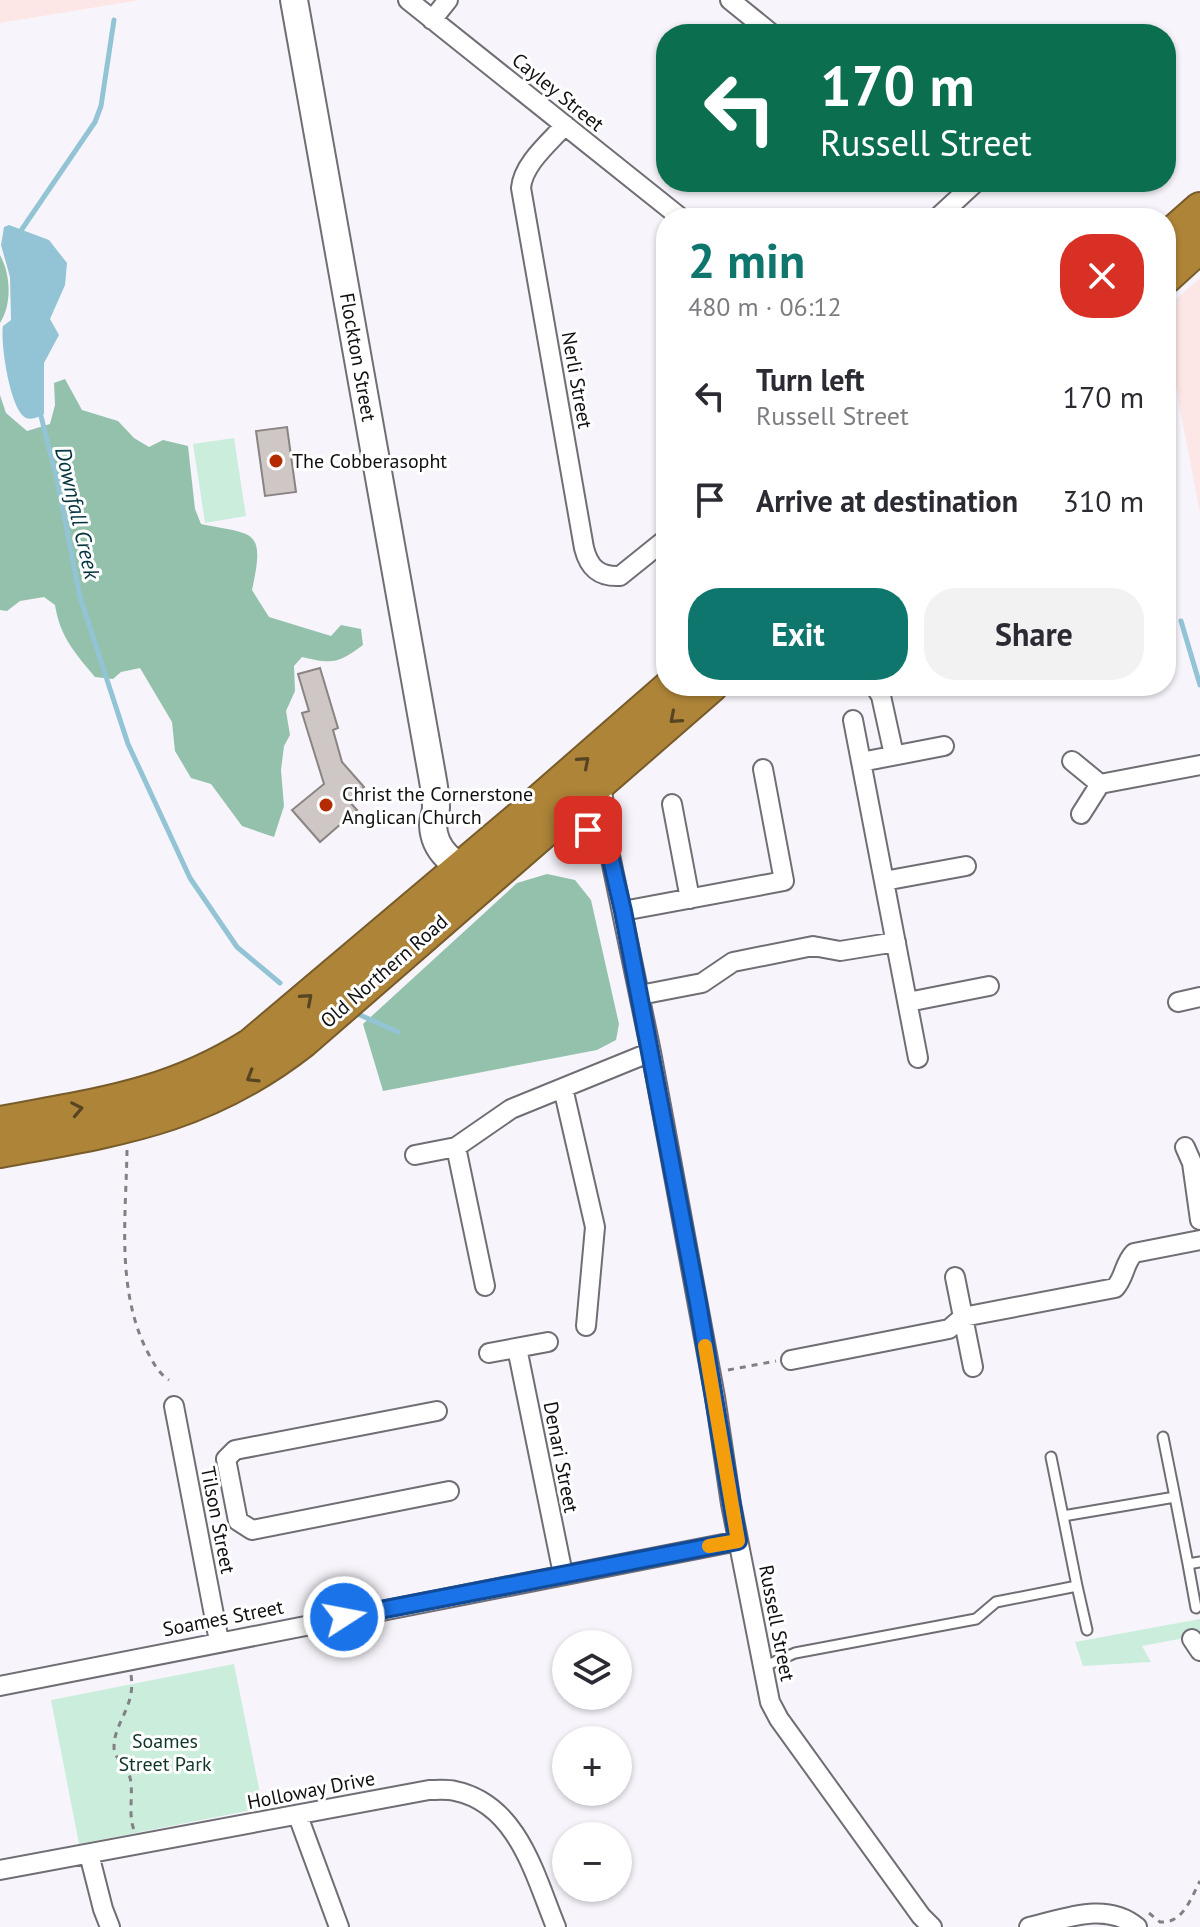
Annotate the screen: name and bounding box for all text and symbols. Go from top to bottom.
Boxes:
street label: Cayley Street [507,47,609,137]
text: 170 m [820,49,975,121]
icon: left [688,56,792,160]
text: Russell Street [820,119,1032,166]
text: 2 min [688,229,805,291]
button: close [1060,234,1144,318]
text: 480 m · 06:12 [688,290,842,323]
street label: Flockton Street [334,291,382,424]
street label: Nerli Street [556,329,598,431]
text: Turn left [756,360,864,399]
icon: left [688,374,732,418]
text: 170 m [1063,377,1144,416]
text: Russell Street [756,399,909,432]
water label: Downfall Creek [49,444,107,583]
place label: The Cobberasopht [292,448,447,474]
marker: The Cobberasopht [267,452,285,470]
icon: arrive [688,478,732,522]
text: Arrive at destination [756,481,1018,520]
text: 310 m [1063,481,1144,520]
button: Exit [688,588,908,680]
button: Share [924,588,1144,680]
one-way arrow [669,708,684,723]
one-way arrow [575,757,590,772]
place label: Christ the Cornerstone Anglican Church [342,781,533,830]
marker: Christ the Cornerstone Anglican Church [317,796,335,814]
pin [554,796,622,864]
icon: arrive [566,808,610,852]
street label: Old Northern Road [315,909,453,1033]
one-way arrow [298,994,313,1009]
one-way arrow [246,1068,261,1083]
one-way arrow [70,1101,83,1118]
street label: Denari Street [537,1399,585,1515]
street label: Tilson Street [195,1464,241,1576]
street label: Russell Street [753,1563,801,1683]
position arrow [302,1575,386,1659]
street label: Soames Street [160,1594,286,1642]
map controls [552,1630,632,1902]
button: layers [552,1630,632,1710]
button: + [552,1726,632,1806]
park label: Soames Street Park [118,1728,212,1777]
street label: Holloway Drive [245,1765,377,1815]
button: − [552,1822,632,1902]

